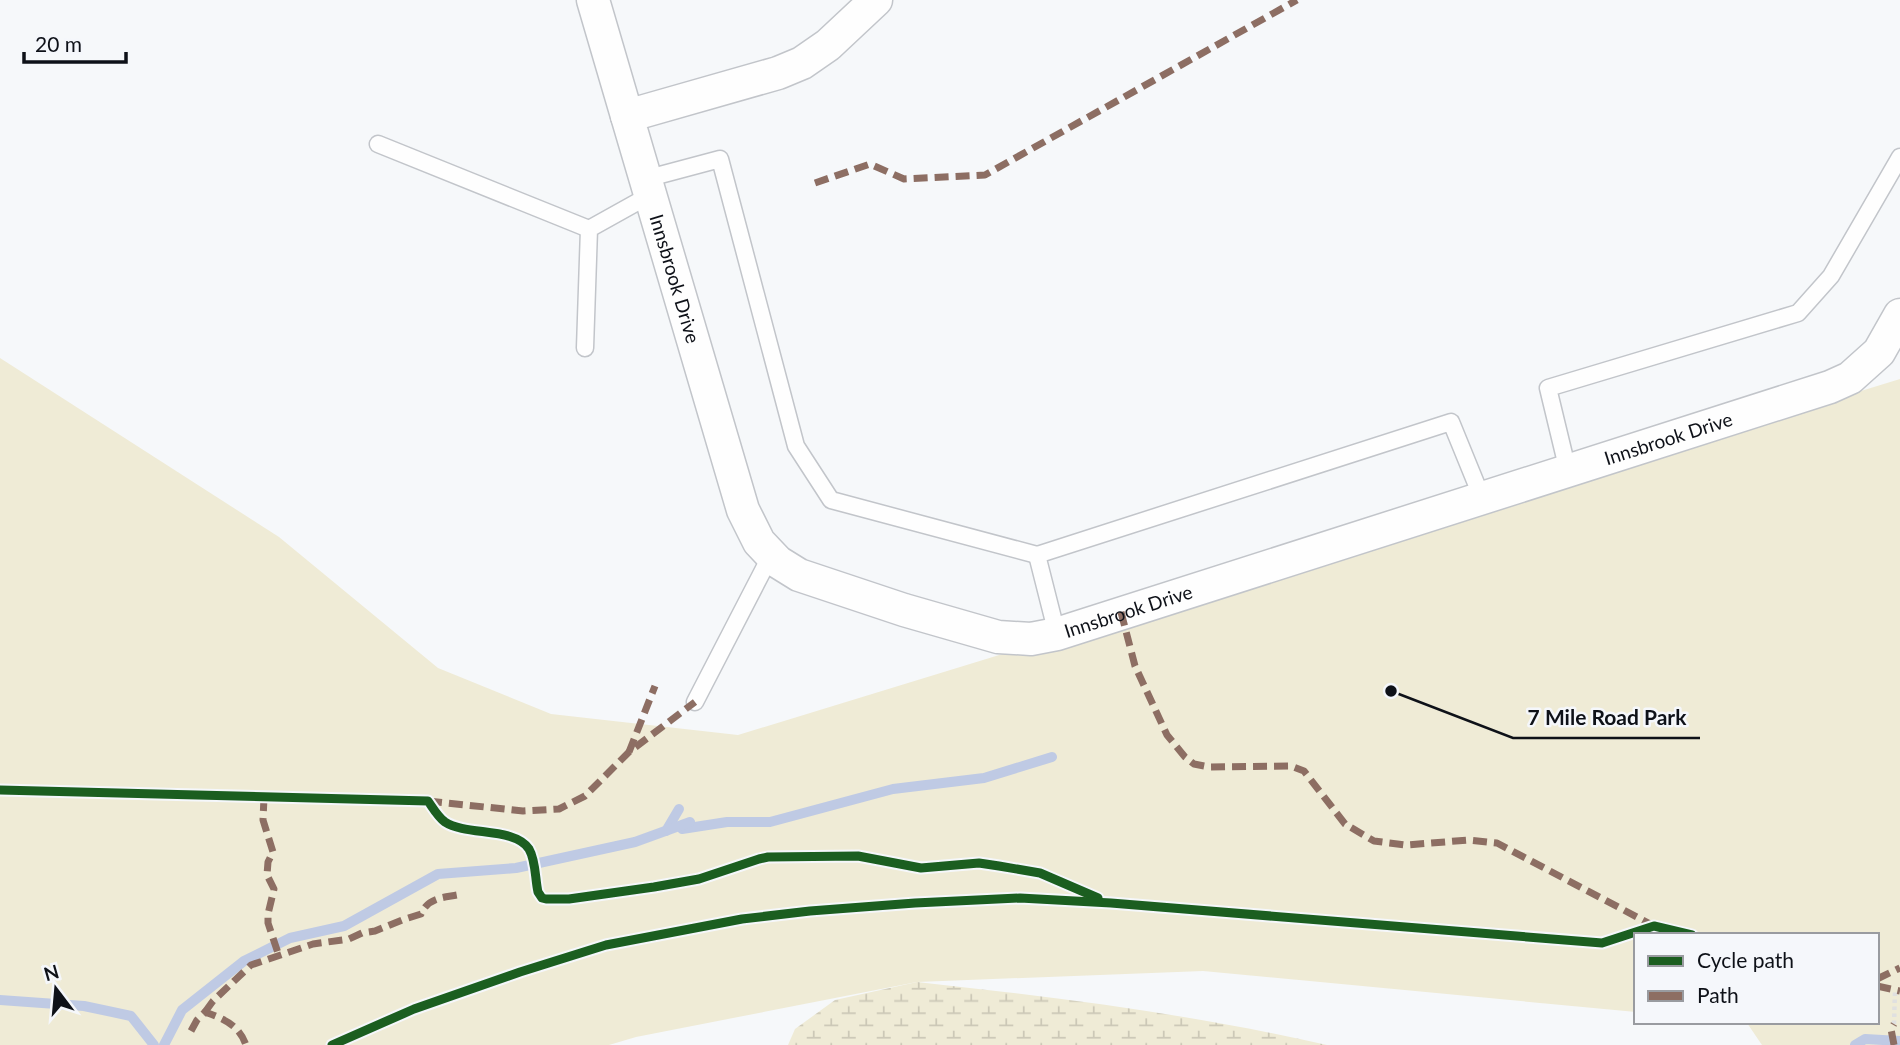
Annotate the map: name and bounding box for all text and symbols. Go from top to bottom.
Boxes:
scale bar [24,21,126,65]
text: 20 m [35,31,82,56]
street label: Innsbrook Drive [646,211,705,346]
street label: Innsbrook Drive [1601,407,1735,469]
street label: Innsbrook Drive [1061,580,1195,642]
callout: 7 Mile Road Park [1513,696,1700,738]
text: 7 Mile Road Park [1528,704,1687,729]
legend [1634,933,1879,1024]
text: Cycle path [1697,947,1794,972]
north arrow [21,954,91,1024]
text: N [41,959,61,985]
text: Path [1697,982,1739,1007]

